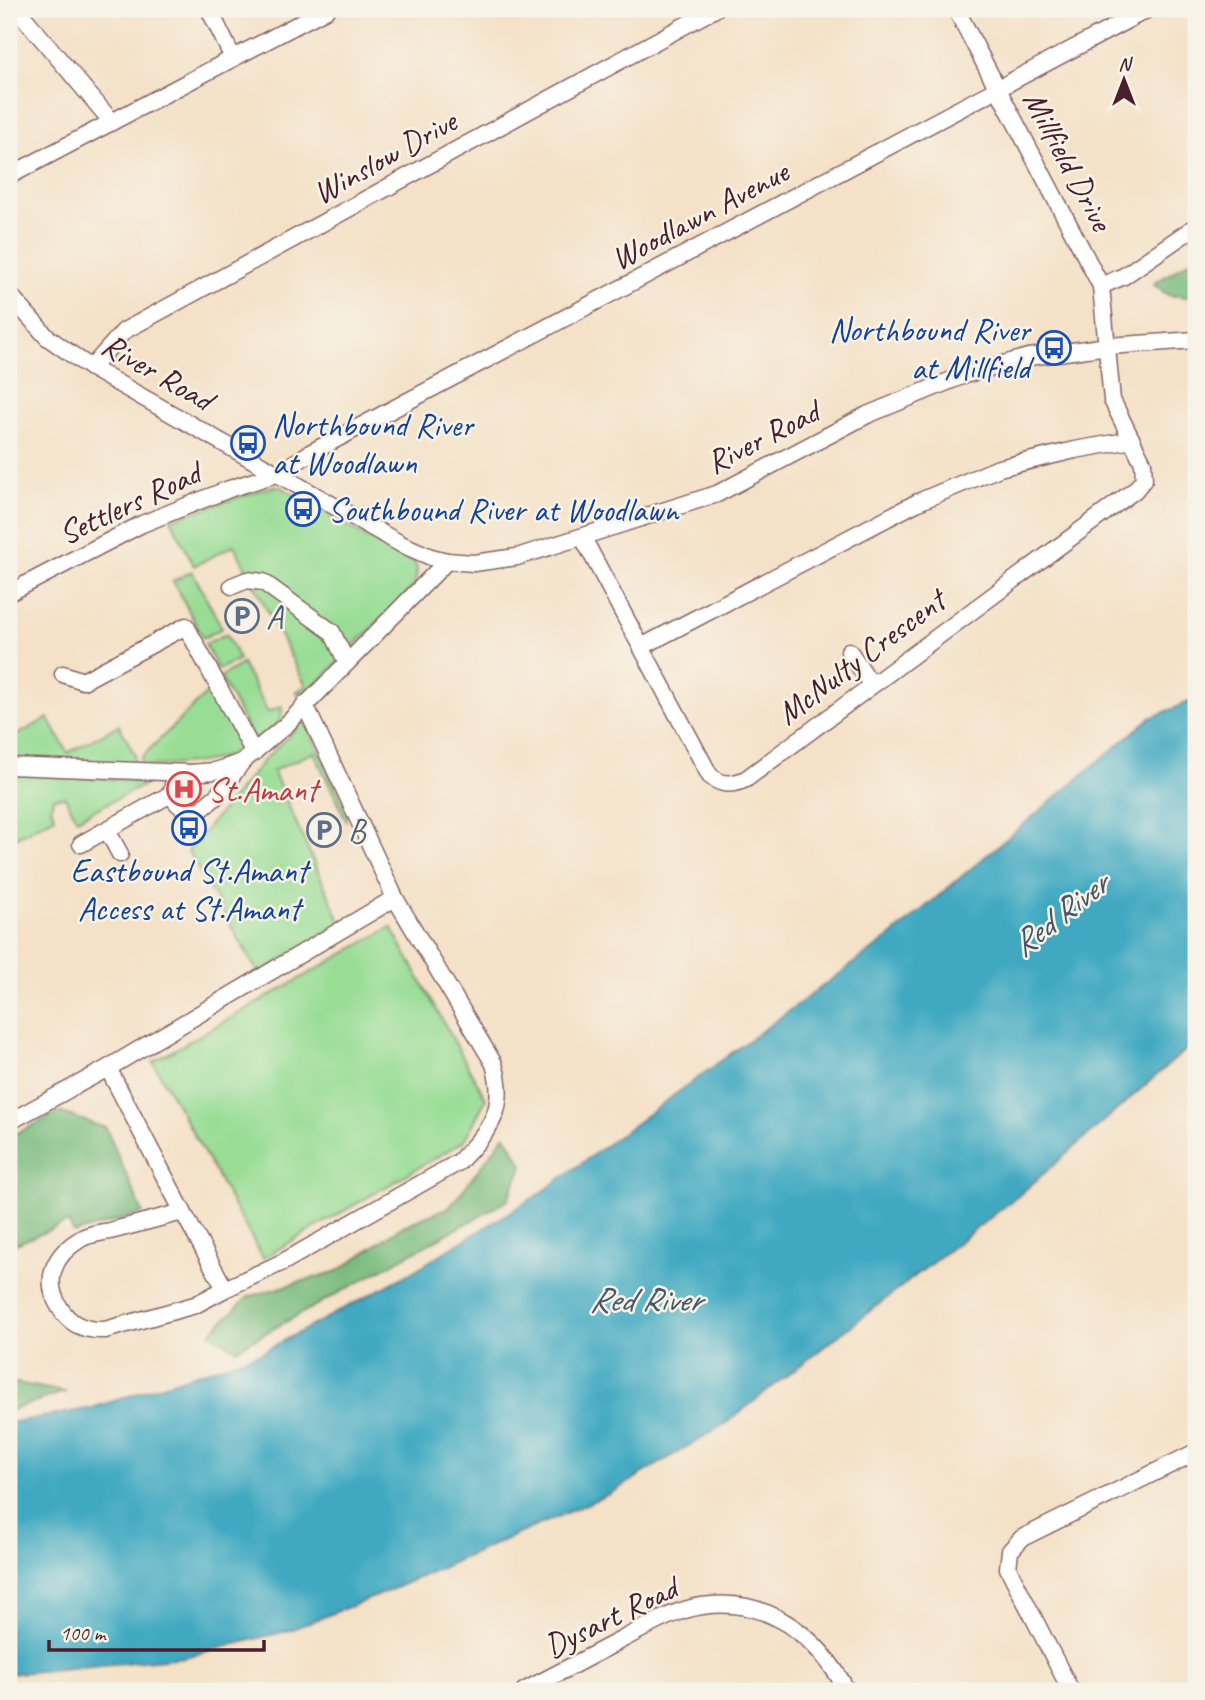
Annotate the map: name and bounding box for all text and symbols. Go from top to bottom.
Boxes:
north arrow [1090,46,1160,116]
text: N [1118,52,1133,76]
street label: Millfield Drive [1014,83,1124,240]
street label: Winslow Drive [305,99,466,214]
street label: Woodlawn Avenue [604,149,797,279]
place label: Northbound River at Millfield [829,309,1035,389]
street label: River Road [95,323,225,423]
bus stop icon: Northbound River at Millfield [1035,329,1073,367]
street label: River Road [699,388,830,483]
place label: Northbound River at Woodlawn [272,404,475,484]
bus stop icon: Northbound River at Woodlawn [229,424,267,462]
street label: Settlers Road [52,450,212,554]
place label: Southbound River at Woodlawn [328,489,680,531]
bus stop icon: Southbound River at Woodlawn [284,490,322,528]
street label: McNulty Crescent [768,577,956,734]
place label: A [266,596,284,638]
parking icon: A [223,597,261,635]
place label: St.Amant [208,769,321,811]
hospital icon: St.Amant [165,770,203,808]
bus stop icon: Eastbound St.Amant Access at St.Amant [170,809,208,847]
place label: B [348,810,367,852]
parking icon: B [305,811,343,849]
place label: Eastbound St.Amant Access at St.Amant [71,850,311,930]
water label: Red River [1001,859,1121,966]
water label: Red River [589,1277,706,1322]
street label: Dysart Road [537,1565,688,1667]
scale bar [49,1609,264,1653]
text: 100 m [60,1620,107,1646]

